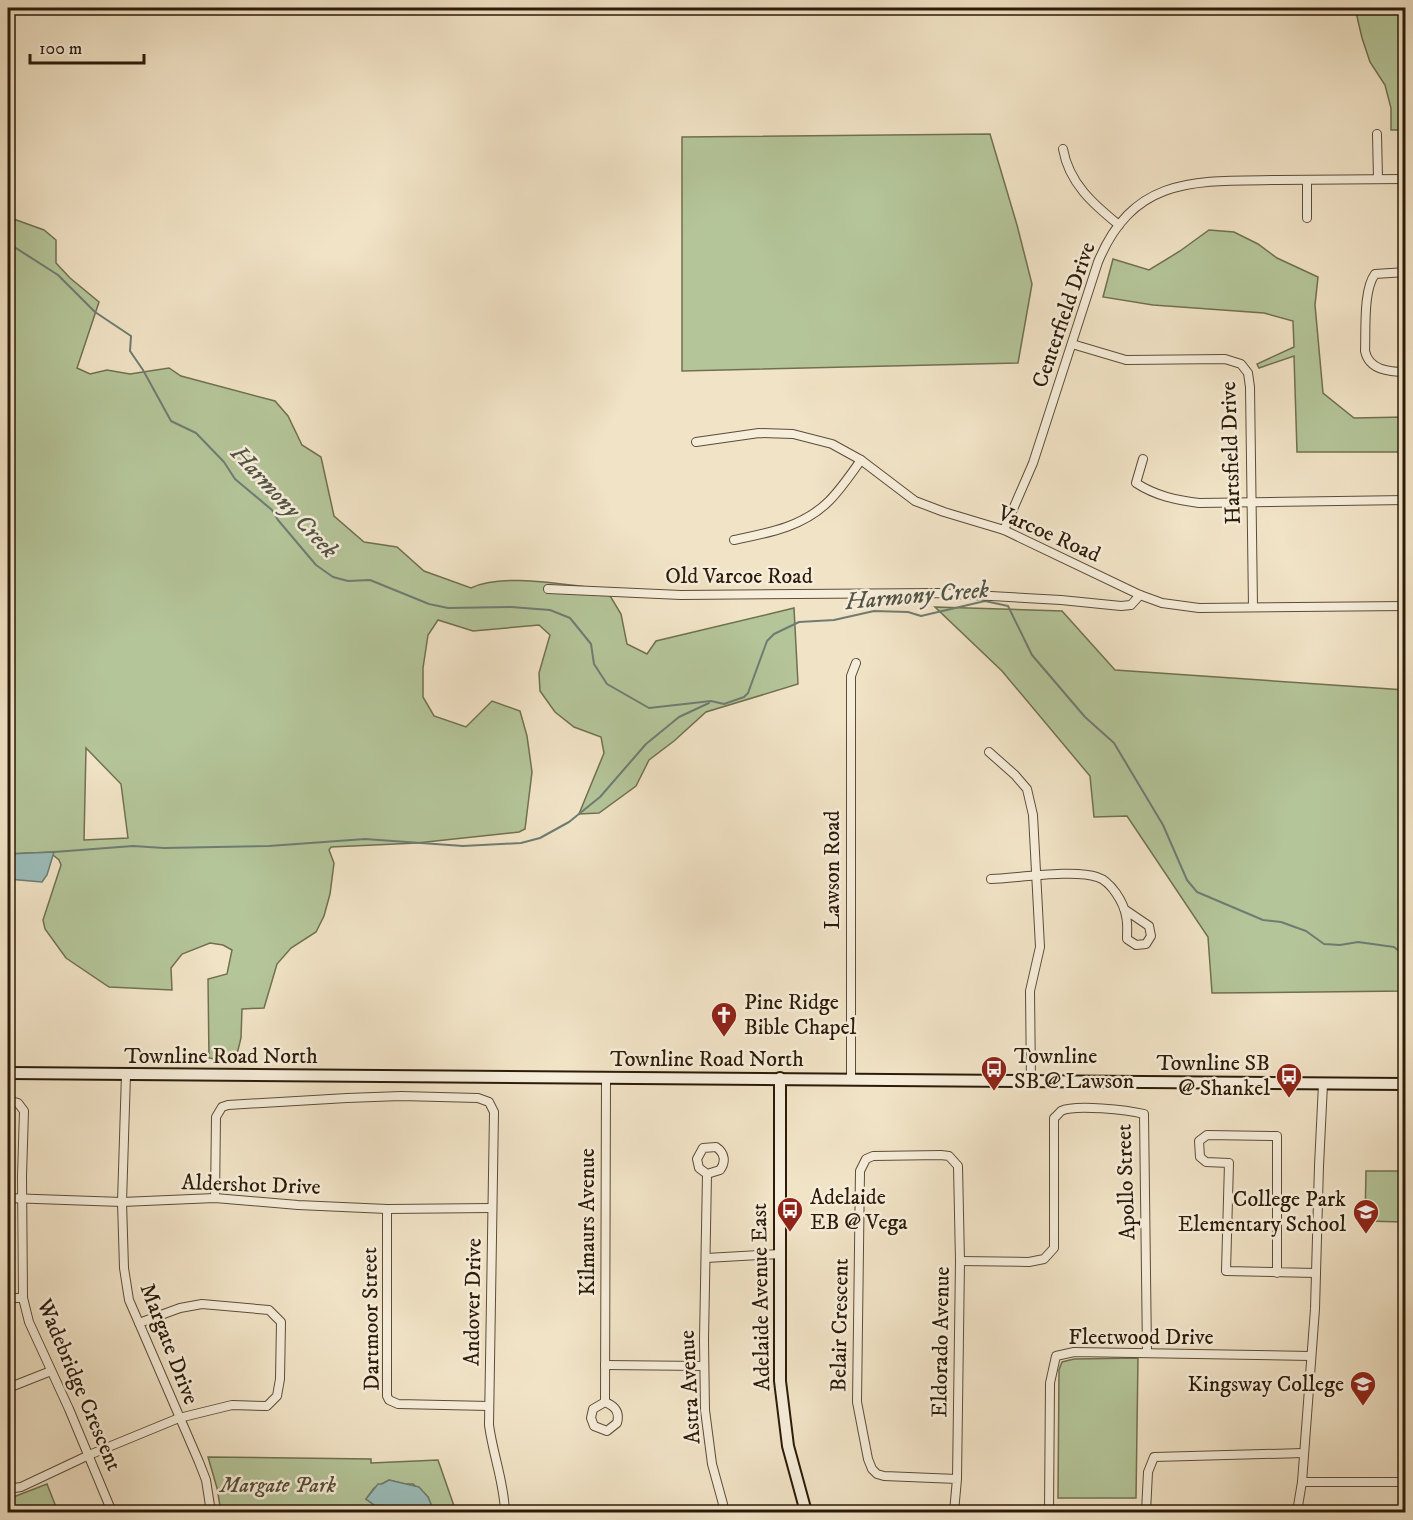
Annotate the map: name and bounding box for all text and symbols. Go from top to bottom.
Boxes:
scale bar [30,27,144,65]
text: 100 m [39,38,82,60]
street label: Centerfield Drive [1026,239,1102,391]
street label: Hartsfield Drive [1215,381,1247,525]
water label: Harmony Creek [223,438,344,565]
street label: Varcoe Road [993,499,1105,569]
street label: Old Varcoe Road [665,563,813,590]
water label: Harmony Creek [843,575,990,617]
street label: Lawson Road [819,810,846,929]
place label: Pine Ridge Bible Chapel [744,989,857,1041]
church icon: Pine Ridge Bible Chapel [709,1000,739,1038]
street label: Townline Road North [124,1043,318,1070]
place label: Townline SB @ Lawson [1014,1043,1135,1095]
street label: Townline Road North [610,1046,804,1073]
place label: Townline SB @ Shankel [1156,1050,1270,1102]
bus stop icon: Townline SB @ Lawson [979,1054,1009,1092]
bus stop icon: Townline SB @ Shankel [1274,1061,1304,1099]
street label: Apollo Street [1110,1123,1142,1241]
street label: Kilmaurs Avenue [574,1148,601,1296]
street label: Aldershot Drive [181,1169,321,1201]
place label: Adelaide EB @ Vega [810,1184,908,1236]
place label: College Park Elementary School [1178,1186,1346,1238]
bus stop icon: Adelaide EB @ Vega [775,1195,805,1233]
school or university icon: College Park Elementary School [1351,1197,1381,1235]
street label: Adelaide Avenue East [746,1203,776,1391]
street label: Andover Drive [458,1238,488,1366]
street label: Dartmoor Street [356,1247,386,1391]
street label: Belair Crescent [825,1258,855,1392]
street label: Eldorado Avenue [926,1266,956,1418]
street label: Margate Drive [134,1280,204,1408]
street label: Wadebridge Crescent [30,1294,127,1475]
street label: Fleetwood Drive [1068,1324,1214,1351]
street label: Astra Avenue [674,1329,706,1445]
school or university icon: Kingsway College [1348,1369,1378,1407]
place label: Kingsway College [1188,1371,1344,1398]
park label: Margate Park [218,1472,337,1499]

